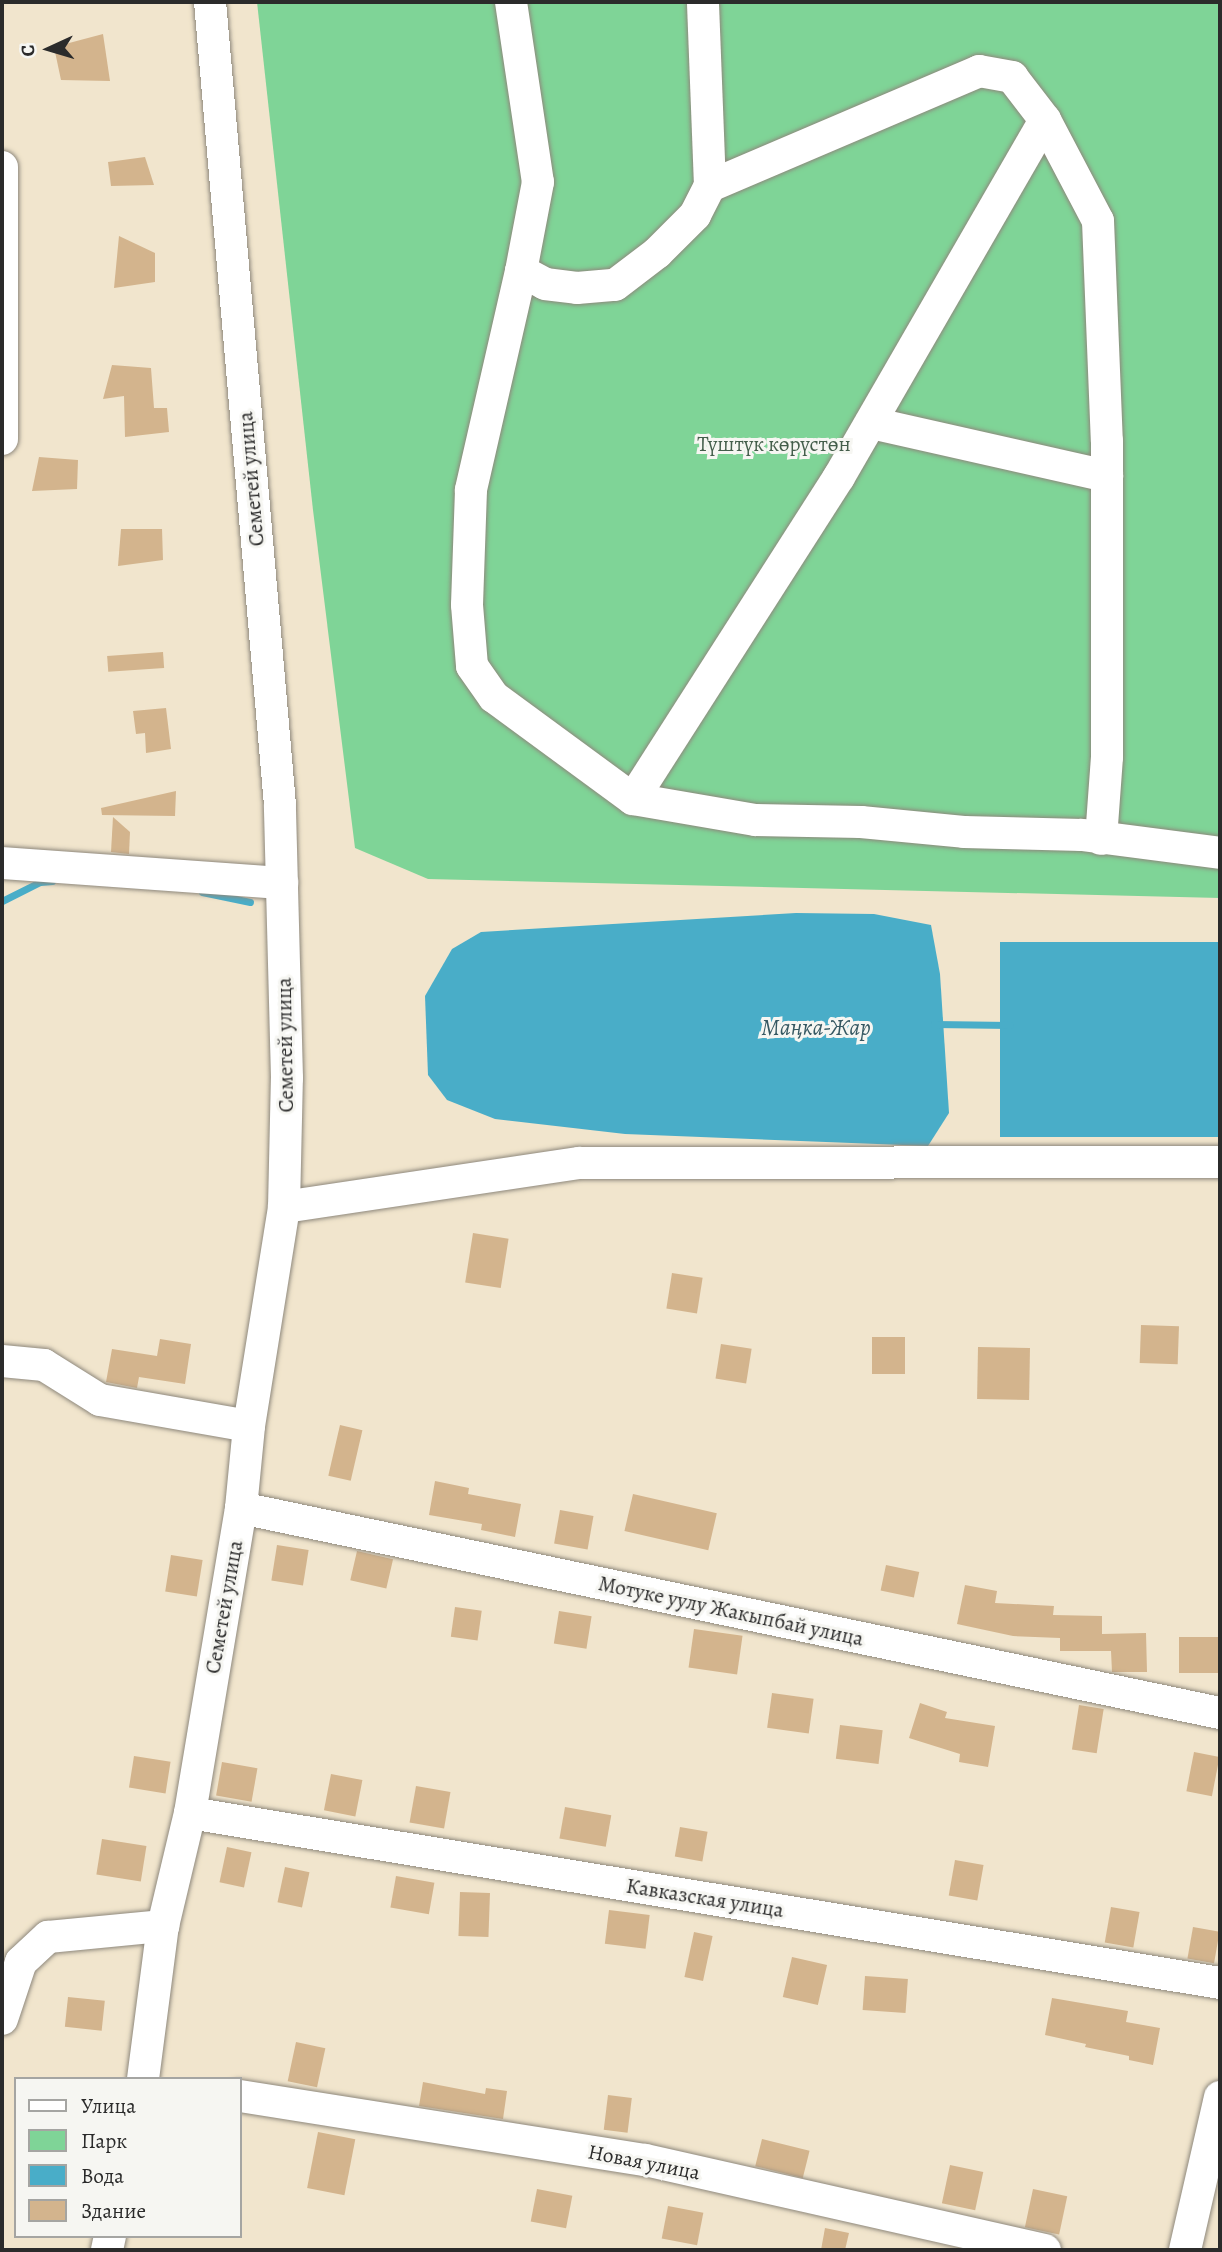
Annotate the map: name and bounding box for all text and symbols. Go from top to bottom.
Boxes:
north arrow [14,14,84,84]
text: С [15,44,41,57]
street label: Семетей улица [233,411,269,547]
park label: Түштүк көрүстөн [697,431,851,457]
street label: Семетей улица [271,977,299,1113]
water label: Маңка-Жар [761,1014,871,1042]
street label: Семетей улица [200,1538,248,1676]
street label: Мотуке уулу Жакыпбай улица [596,1571,866,1651]
street label: Кавказская улица [624,1873,786,1923]
legend [14,2077,242,2238]
text: Улица [81,2092,136,2120]
text: Парк [81,2127,127,2155]
street label: Новая улица [586,2139,702,2185]
text: Вода [81,2162,124,2190]
text: Здание [81,2197,146,2225]

